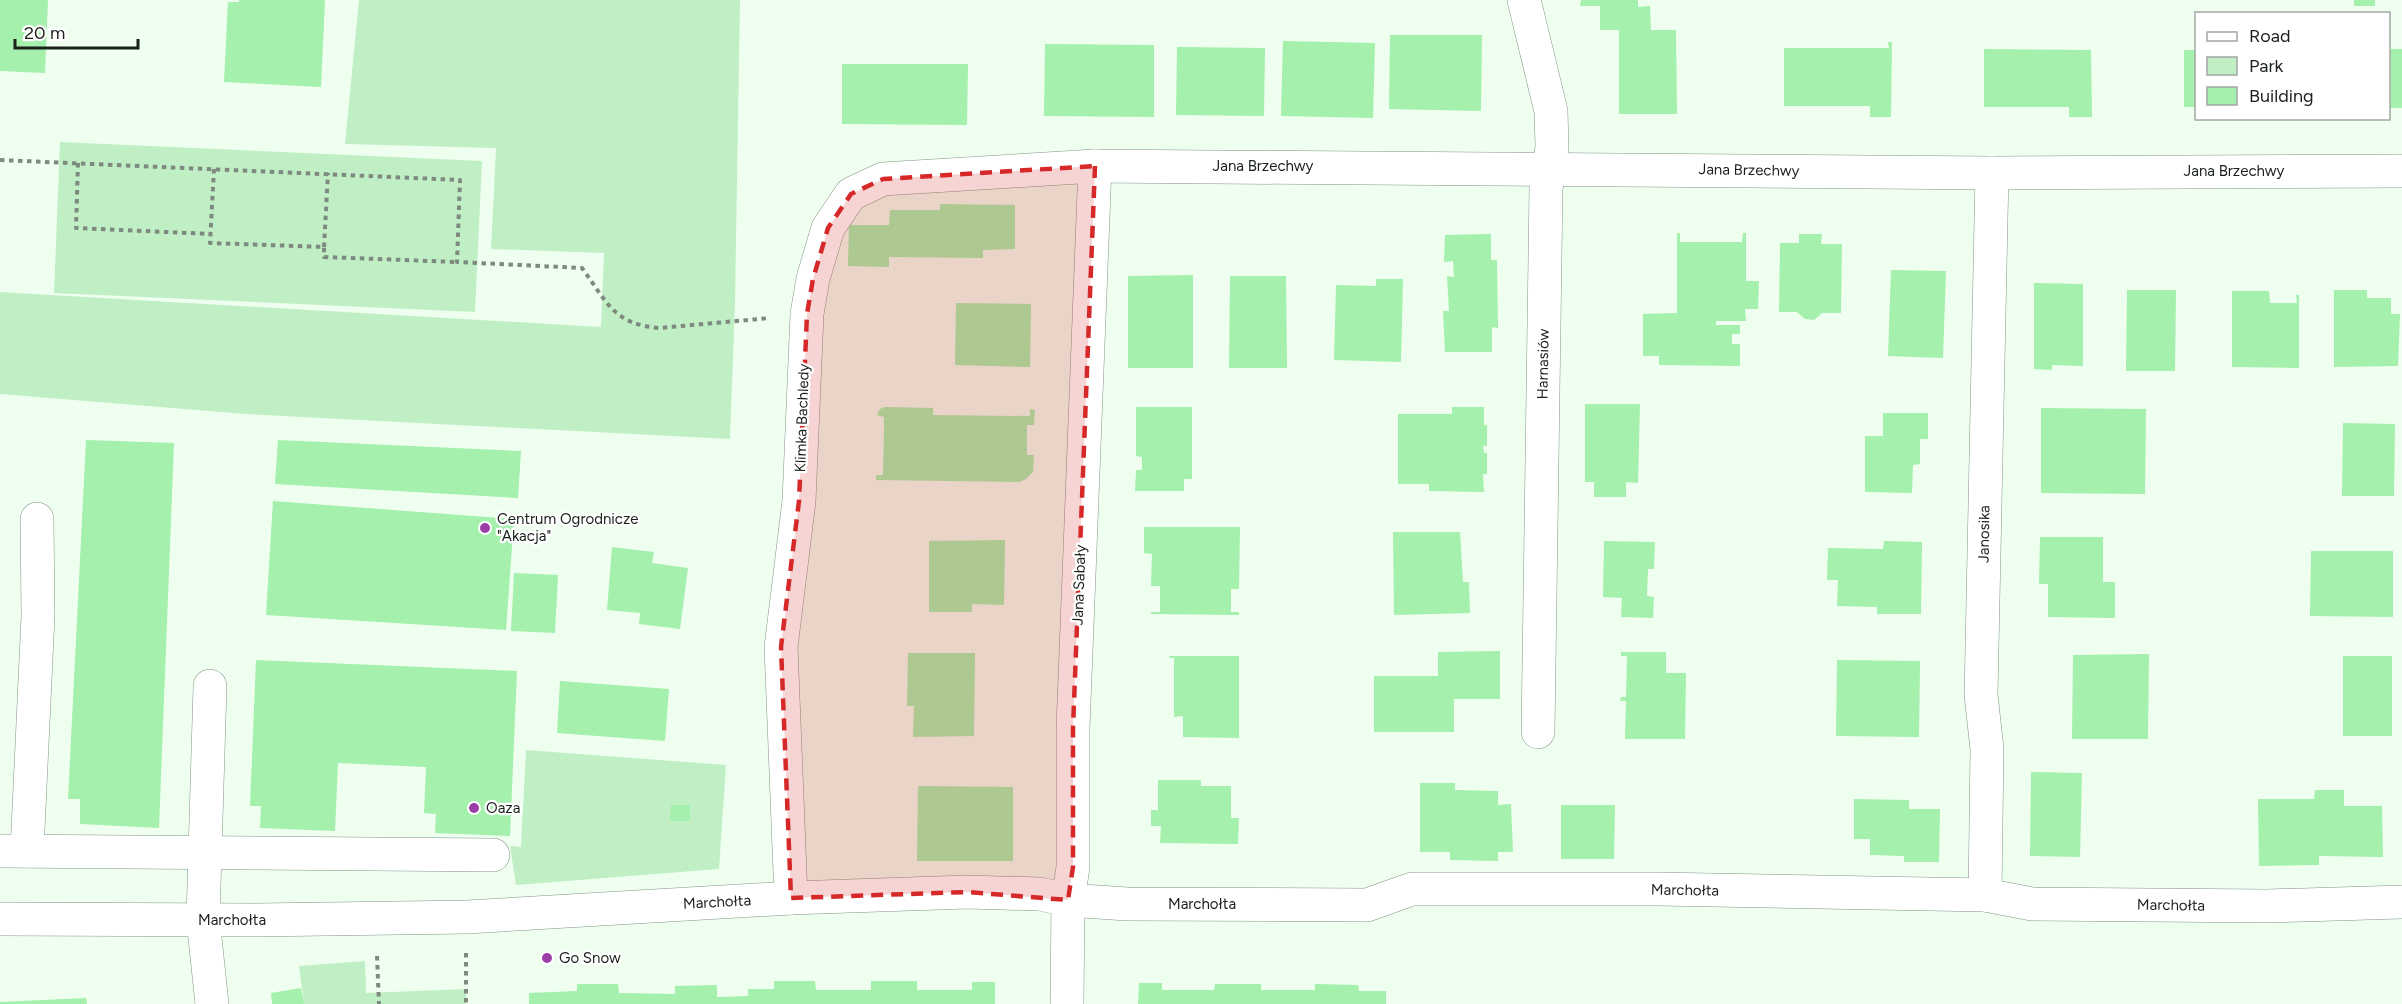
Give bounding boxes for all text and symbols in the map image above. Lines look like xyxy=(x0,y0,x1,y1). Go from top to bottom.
scale bar xyxy=(15,12,138,50)
legend xyxy=(2195,12,2390,120)
text: 20 m xyxy=(24,22,65,44)
text: Road xyxy=(2249,25,2290,47)
text: Park xyxy=(2249,55,2284,77)
text: Building xyxy=(2249,85,2314,107)
street label: Jana Brzechwy xyxy=(1213,157,1314,175)
street label: Jana Brzechwy xyxy=(1698,160,1800,180)
street label: Jana Brzechwy xyxy=(2184,162,2285,180)
street label: Harnasiów xyxy=(1533,328,1553,400)
street label: Klimka Bachledy xyxy=(791,363,813,473)
street label: Janosika xyxy=(1974,505,1994,563)
place label: Centrum Ogrodnicze "Akacja" xyxy=(497,510,638,545)
marker: Centrum Ogrodnicze "Akacja" xyxy=(478,521,492,535)
street label: Jana Sabały xyxy=(1069,544,1089,626)
place label: Oaza xyxy=(486,799,520,817)
marker: Oaza xyxy=(467,801,481,815)
street label: Marchołta xyxy=(1651,880,1719,900)
street label: Marchołta xyxy=(683,891,751,913)
street label: Marchołta xyxy=(1168,895,1236,913)
street label: Marchołta xyxy=(2137,895,2205,915)
street label: Marchołta xyxy=(198,911,266,929)
place label: Go Snow xyxy=(559,949,621,967)
marker: Go Snow xyxy=(540,951,554,965)

